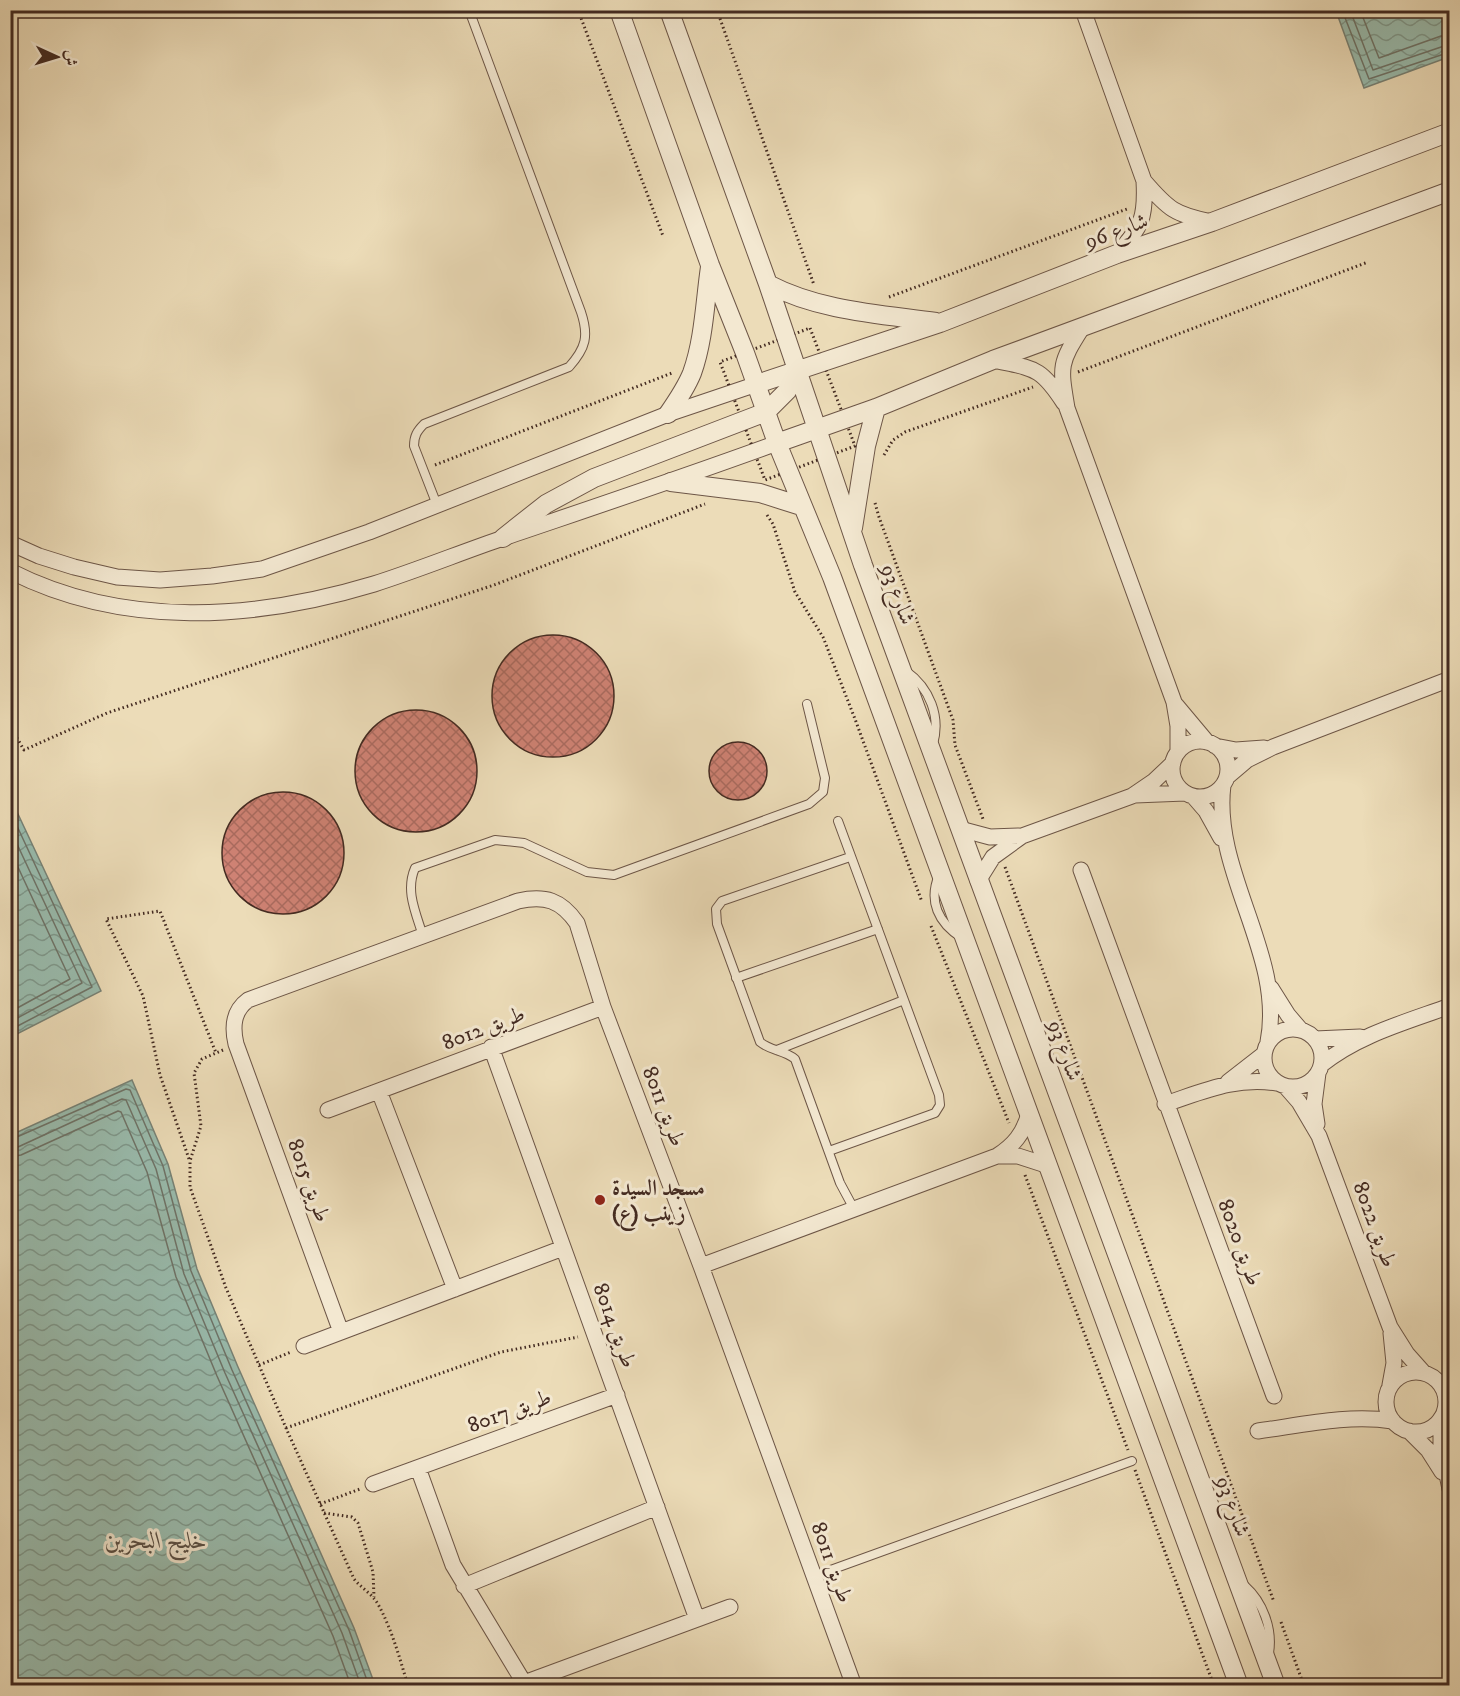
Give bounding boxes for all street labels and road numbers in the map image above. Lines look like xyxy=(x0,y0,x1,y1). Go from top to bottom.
street label: شارع 96 xyxy=(1080,208,1153,259)
street label: شارع 93 xyxy=(870,560,921,630)
street label: طريق 8012 xyxy=(438,1000,529,1057)
street label: شارع 93 xyxy=(1037,1016,1088,1086)
street label: طريق 8011 xyxy=(636,1063,691,1151)
street label: طريق 8015 xyxy=(281,1135,336,1226)
street label: طريق 8022 xyxy=(1347,1178,1403,1271)
street label: طريق 8020 xyxy=(1211,1195,1268,1290)
street label: طريق 8014 xyxy=(587,1279,642,1372)
street label: طريق 8017 xyxy=(464,1384,555,1439)
street label: شارع 93 xyxy=(1205,1472,1256,1542)
street label: طريق 8011 xyxy=(805,1518,859,1607)

